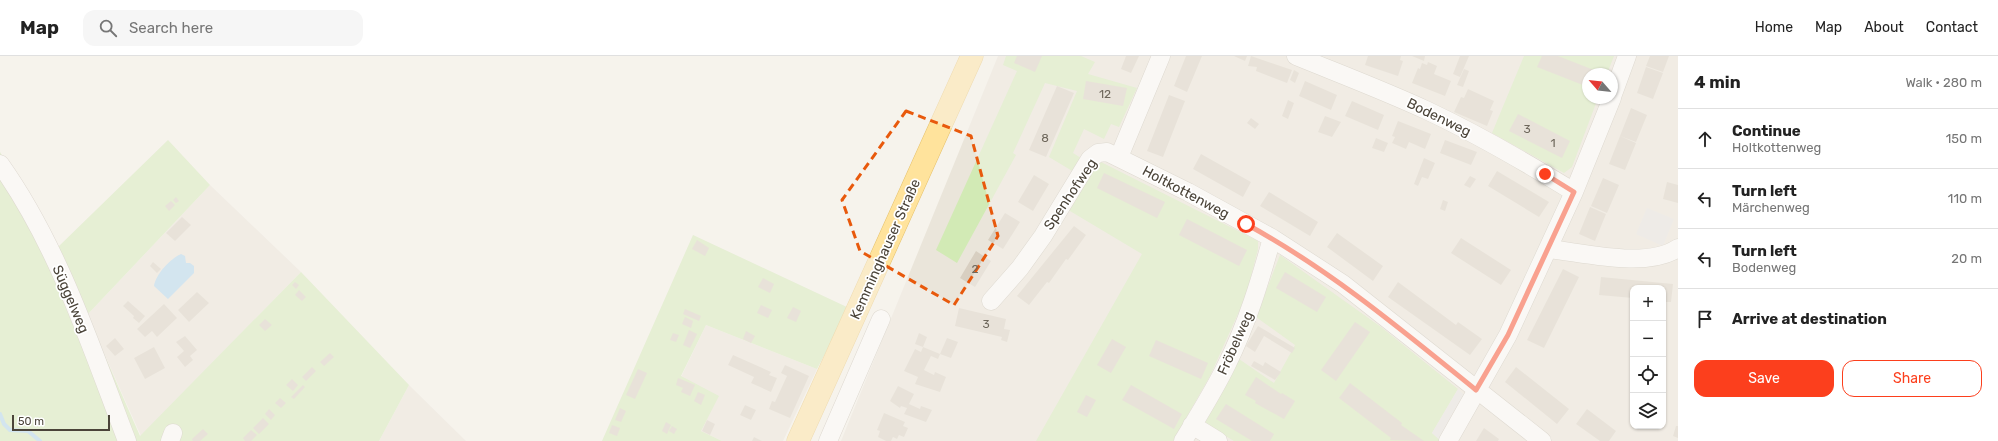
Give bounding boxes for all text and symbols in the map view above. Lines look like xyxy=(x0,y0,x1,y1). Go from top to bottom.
search box xyxy=(83,10,363,46)
text: Map xyxy=(20,16,59,39)
icon: search xyxy=(97,17,119,39)
text: Search here xyxy=(129,19,213,37)
text: Home xyxy=(1755,19,1793,36)
text: Map xyxy=(1815,19,1842,36)
text: About xyxy=(1864,19,1904,36)
text: Contact xyxy=(1926,19,1978,36)
north arrow xyxy=(1582,68,1618,104)
text: 4 min xyxy=(1694,72,1741,92)
text: Walk · 280 m xyxy=(1905,75,1982,90)
house number: 12 xyxy=(1099,87,1111,101)
street label: Bodenweg xyxy=(1404,95,1474,140)
house number: 3 xyxy=(1523,122,1531,136)
text: Continue xyxy=(1732,122,1801,140)
icon: ahead xyxy=(1694,128,1716,150)
house number: 8 xyxy=(1041,131,1049,145)
text: 150 m xyxy=(1946,131,1982,146)
house number: 1 xyxy=(1550,136,1556,150)
text: Holtkottenweg xyxy=(1732,140,1821,155)
street label: Spenhofweg xyxy=(1040,155,1101,233)
street label: Holtkottenweg xyxy=(1139,162,1232,223)
route end xyxy=(1536,165,1554,183)
street label: Kemminghauser Straße xyxy=(847,176,924,322)
text: Turn left xyxy=(1732,182,1797,200)
icon: left xyxy=(1694,188,1716,210)
text: 110 m xyxy=(1948,191,1982,206)
text: Märchenweg xyxy=(1732,200,1810,215)
route start xyxy=(1237,215,1255,233)
text: Turn left xyxy=(1732,242,1797,260)
icon: left xyxy=(1694,248,1716,270)
text: 20 m xyxy=(1951,251,1982,266)
text: Bodenweg xyxy=(1732,260,1796,275)
house number: 2 xyxy=(971,262,979,276)
street label: Süggelweg xyxy=(49,263,92,336)
map controls xyxy=(1630,285,1666,429)
button: + xyxy=(1630,285,1666,321)
icon: arrive xyxy=(1694,308,1716,330)
street label: Fröbelweg xyxy=(1214,309,1257,378)
text: Arrive at destination xyxy=(1732,310,1887,328)
house number: 3 xyxy=(982,317,990,331)
button: − xyxy=(1630,321,1666,357)
button: locate xyxy=(1630,357,1666,393)
button: Save xyxy=(1694,360,1834,397)
button: Share xyxy=(1842,360,1982,397)
button: layers xyxy=(1630,393,1666,429)
scale bar xyxy=(12,413,110,432)
text: 50 m xyxy=(18,415,44,428)

